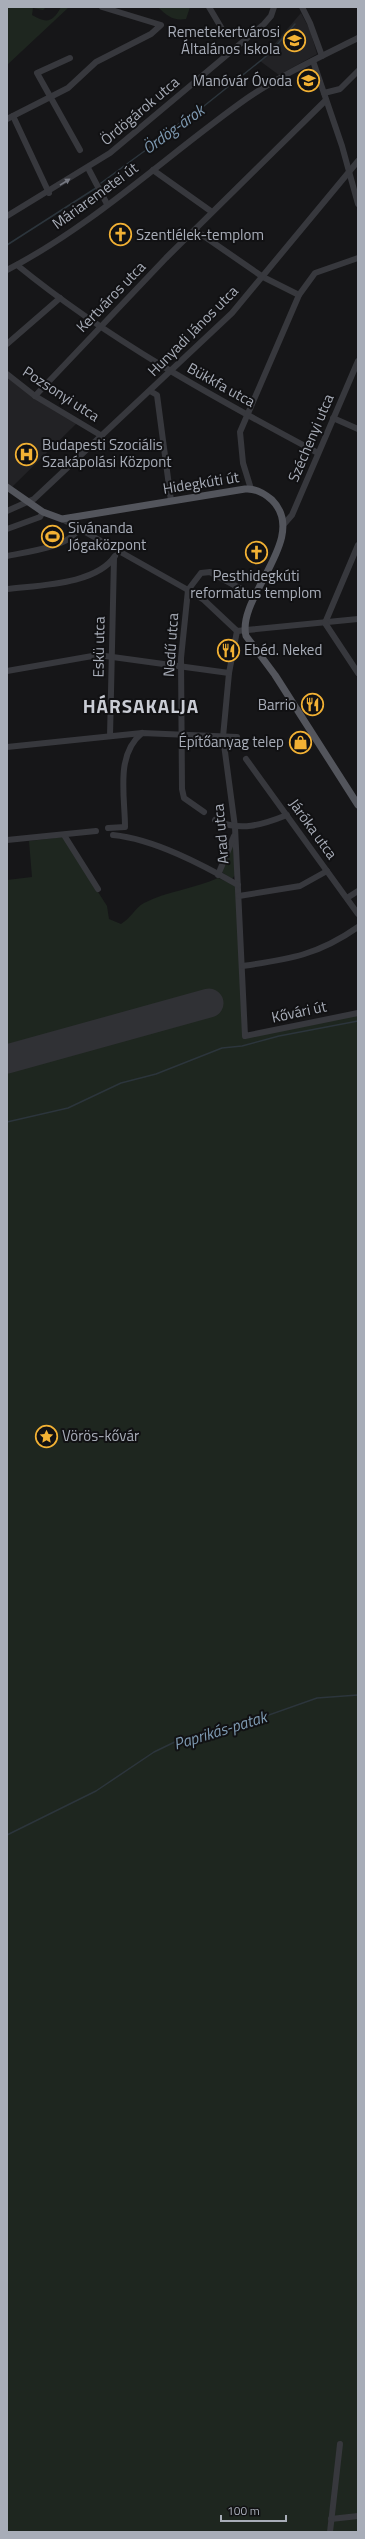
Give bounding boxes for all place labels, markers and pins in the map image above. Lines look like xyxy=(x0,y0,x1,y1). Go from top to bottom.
place label: Remetekertvárosi Általános Iskola xyxy=(168,20,280,60)
school or university icon: Remetekertvárosi Általános Iskola xyxy=(282,28,308,54)
school or university icon: Manóvár Óvoda xyxy=(295,68,321,94)
place label: Manóvár Óvoda xyxy=(193,69,292,92)
church icon: Szentlélek-templom xyxy=(108,222,134,248)
place label: Szentlélek-templom xyxy=(136,223,264,246)
place label: Budapesti Szociális Szakápolási Központ xyxy=(42,433,172,473)
hospital icon: Budapesti Szociális Szakápolási Központ xyxy=(13,441,39,467)
place label: Sivánanda Jógaközpont xyxy=(68,516,147,556)
sports icon: Sivánanda Jógaközpont xyxy=(40,524,66,550)
church icon: Pesthidegkúti református templom xyxy=(243,540,269,566)
place label: Pesthidegkúti református templom xyxy=(190,564,322,604)
restaurant icon: Ebéd. Neked xyxy=(215,637,241,663)
place label: Ebéd. Neked xyxy=(244,638,322,661)
restaurant icon: Barrio xyxy=(299,692,325,718)
place label: Barrio xyxy=(258,693,296,716)
shop icon: Építőanyag telep xyxy=(287,729,313,755)
place label: Építőanyag telep xyxy=(178,730,284,753)
place icon: Vörös-kővár xyxy=(34,1423,60,1449)
place label: Vörös-kővár xyxy=(62,1424,139,1447)

